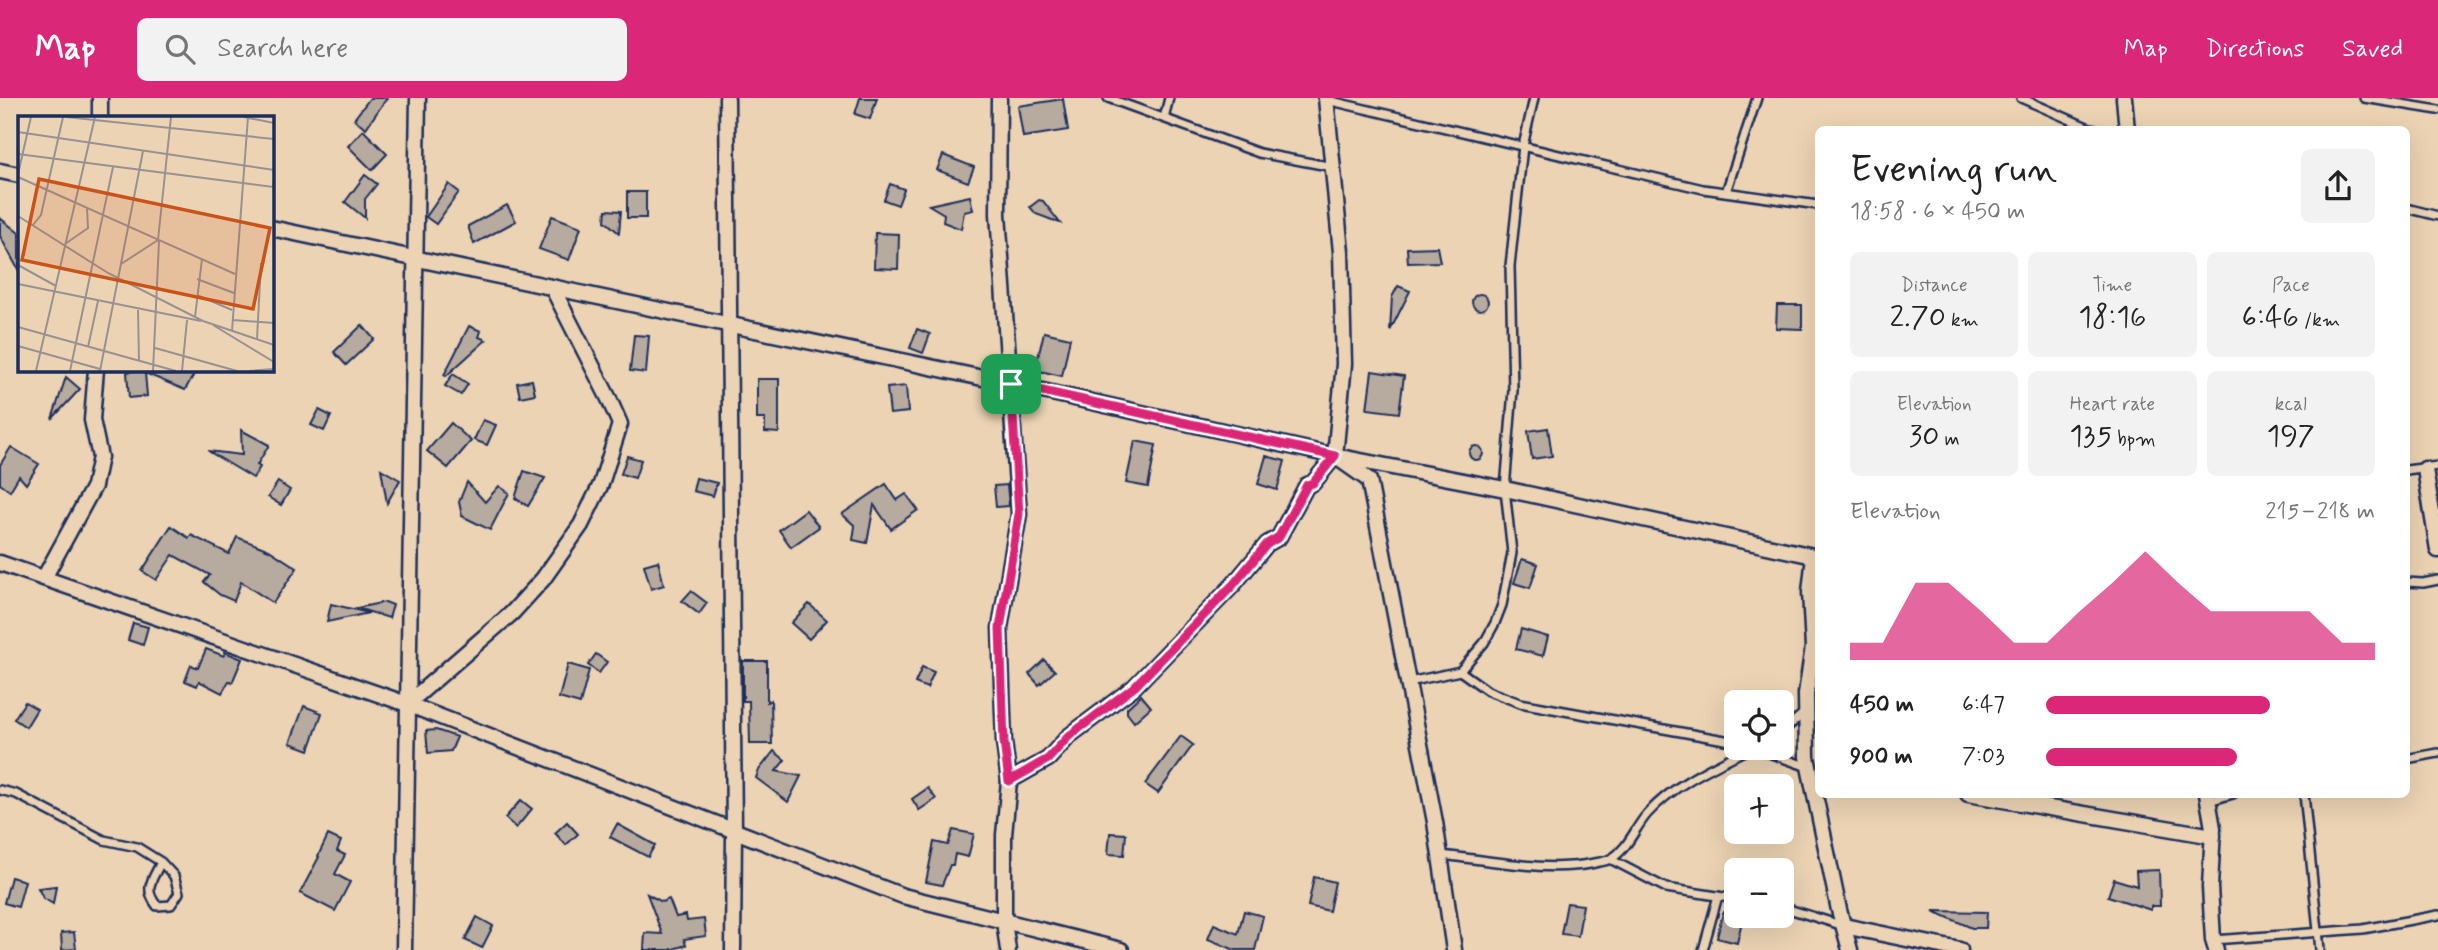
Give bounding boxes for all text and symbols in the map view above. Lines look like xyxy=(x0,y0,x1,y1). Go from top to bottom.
search box xyxy=(137,18,627,81)
text: Map xyxy=(35,27,95,71)
icon: search xyxy=(161,30,199,68)
text: Search here xyxy=(217,32,348,66)
text: Map xyxy=(2124,34,2168,65)
text: Directions xyxy=(2206,34,2304,65)
text: Saved xyxy=(2342,34,2403,65)
inset map xyxy=(18,116,273,371)
text: Evening run xyxy=(1850,146,2057,195)
button: share xyxy=(2301,149,2375,223)
text: 18:58 · 6 × 450 m xyxy=(1850,197,2025,227)
text: Distance xyxy=(1901,273,1968,298)
text: Time xyxy=(2093,273,2132,298)
text: Pace xyxy=(2272,273,2310,298)
text: 2.70 xyxy=(1890,298,1946,337)
text: 18:16 xyxy=(2079,298,2146,337)
text: 6:46 xyxy=(2242,298,2299,337)
text: km xyxy=(1946,308,1979,333)
text: /km xyxy=(2299,308,2340,333)
pin xyxy=(981,354,1041,414)
icon: arrive xyxy=(992,365,1030,403)
text: Elevation xyxy=(1897,392,1972,417)
text: Heart rate xyxy=(2070,392,2155,417)
text: kcal xyxy=(2275,392,2307,417)
text: 30 xyxy=(1909,417,1939,456)
text: 135 xyxy=(2069,417,2112,456)
text: 197 xyxy=(2267,417,2315,456)
text: m xyxy=(1939,427,1960,452)
text: bpm xyxy=(2112,427,2156,452)
text: Elevation xyxy=(1850,497,1941,527)
text: 215–218 m xyxy=(2265,497,2375,527)
map controls xyxy=(1724,690,1794,928)
button: locate xyxy=(1724,690,1794,760)
text: 450 m xyxy=(1850,690,1914,720)
text: 6:47 xyxy=(1962,690,2005,720)
text: 900 m xyxy=(1850,742,1913,772)
text: 7:03 xyxy=(1962,742,2005,772)
button: + xyxy=(1724,774,1794,844)
button: − xyxy=(1724,858,1794,928)

